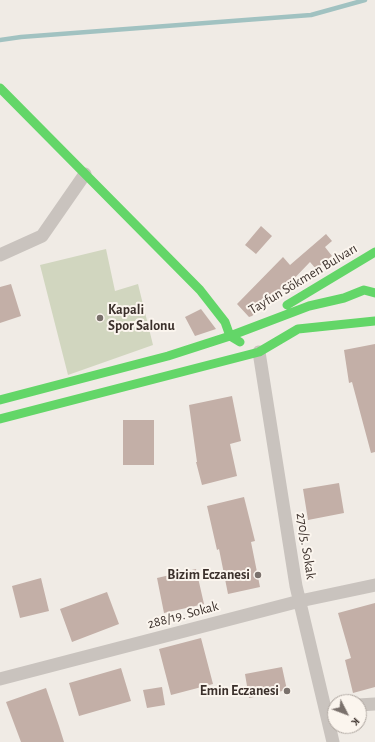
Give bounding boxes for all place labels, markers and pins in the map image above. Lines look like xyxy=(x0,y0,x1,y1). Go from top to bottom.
place label: Kapali Spor Salonu xyxy=(108,302,175,334)
marker: Kapali Spor Salonu xyxy=(95,313,105,323)
place label: Bizim Eczanesi xyxy=(167,567,250,583)
marker: Bizim Eczanesi xyxy=(253,570,263,580)
place label: Emin Eczanesi xyxy=(200,683,279,699)
marker: Emin Eczanesi xyxy=(282,686,292,696)

